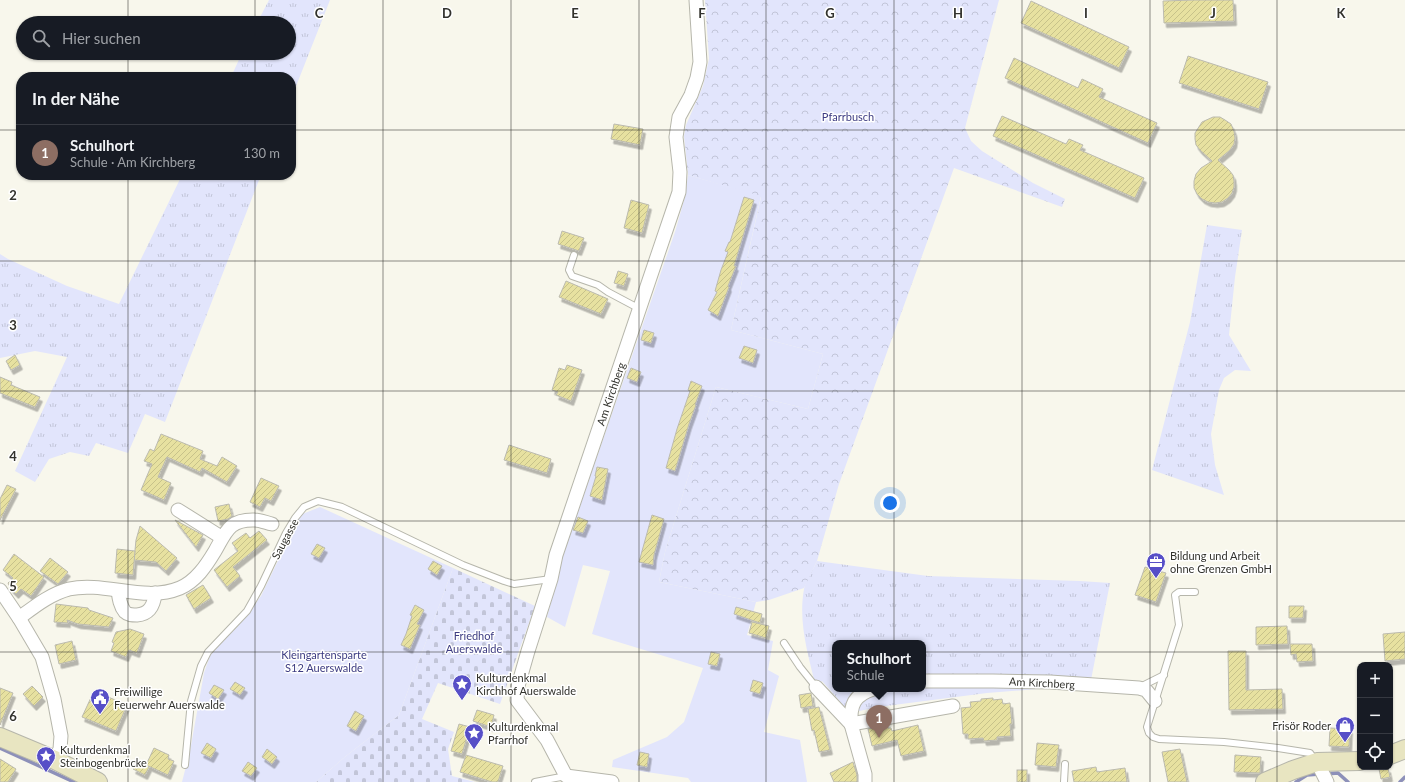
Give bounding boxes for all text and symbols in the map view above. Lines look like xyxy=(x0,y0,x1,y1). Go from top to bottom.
text: C xyxy=(315,5,324,21)
text: D xyxy=(442,5,452,21)
text: E xyxy=(571,5,579,21)
text: F xyxy=(698,5,706,21)
text: G xyxy=(825,5,835,21)
text: H xyxy=(953,5,963,21)
text: I xyxy=(1084,5,1088,21)
text: J xyxy=(1210,5,1216,21)
text: K xyxy=(1337,5,1347,21)
search box xyxy=(16,16,296,60)
icon: search xyxy=(30,27,52,49)
text: Hier suchen xyxy=(62,29,141,47)
text: In der Nähe xyxy=(32,88,120,109)
park label: Pfarrbusch xyxy=(822,110,874,123)
text: Schulhort xyxy=(70,136,134,154)
text: 1 xyxy=(41,145,49,161)
text: 130 m xyxy=(243,145,280,161)
text: Schule · Am Kirchberg xyxy=(70,154,195,170)
text: 2 xyxy=(9,187,17,203)
text: 3 xyxy=(9,317,17,333)
street label: Am Kirchberg xyxy=(594,360,627,427)
text: 4 xyxy=(9,448,17,464)
your location xyxy=(880,493,900,513)
street label: Saugasse xyxy=(268,516,301,561)
place label: Bildung und Arbeit ohne Grenzen GmbH xyxy=(1170,549,1272,575)
office icon: Bildung und Arbeit ohne Grenzen GmbH xyxy=(1145,551,1167,579)
text: 5 xyxy=(9,578,17,594)
park label: Friedhof Auerswalde xyxy=(446,629,502,655)
popup xyxy=(832,640,926,692)
park label: Kleingartensparte S12 Auerswalde xyxy=(281,648,367,674)
text: Schulhort xyxy=(847,649,911,667)
map controls xyxy=(1357,662,1393,770)
button: + xyxy=(1357,662,1393,698)
text: Schule xyxy=(847,667,884,683)
place label: Kulturdenkmal Kirchhof Auerswalde xyxy=(476,671,576,697)
place icon: Kulturdenkmal Kirchhof Auerswalde xyxy=(451,673,473,701)
street label: Am Kirchberg xyxy=(1009,674,1076,691)
place label: Freiwillige Feuerwehr Auerswalde xyxy=(114,685,225,711)
public building icon: Freiwillige Feuerwehr Auerswalde xyxy=(89,687,111,715)
button: − xyxy=(1357,698,1393,734)
pin: 1 xyxy=(866,705,892,738)
text: 6 xyxy=(9,708,17,724)
shop icon: Frisör Roder xyxy=(1334,715,1356,743)
place label: Frisör Roder xyxy=(1272,719,1331,732)
place label: Kulturdenkmal Pfarrhof xyxy=(488,720,558,746)
place icon: Kulturdenkmal Pfarrhof xyxy=(463,722,485,750)
button: locate xyxy=(1357,734,1393,770)
place label: Kulturdenkmal Steinbogenbrücke xyxy=(60,743,147,769)
place icon: Kulturdenkmal Steinbogenbrücke xyxy=(35,745,57,773)

